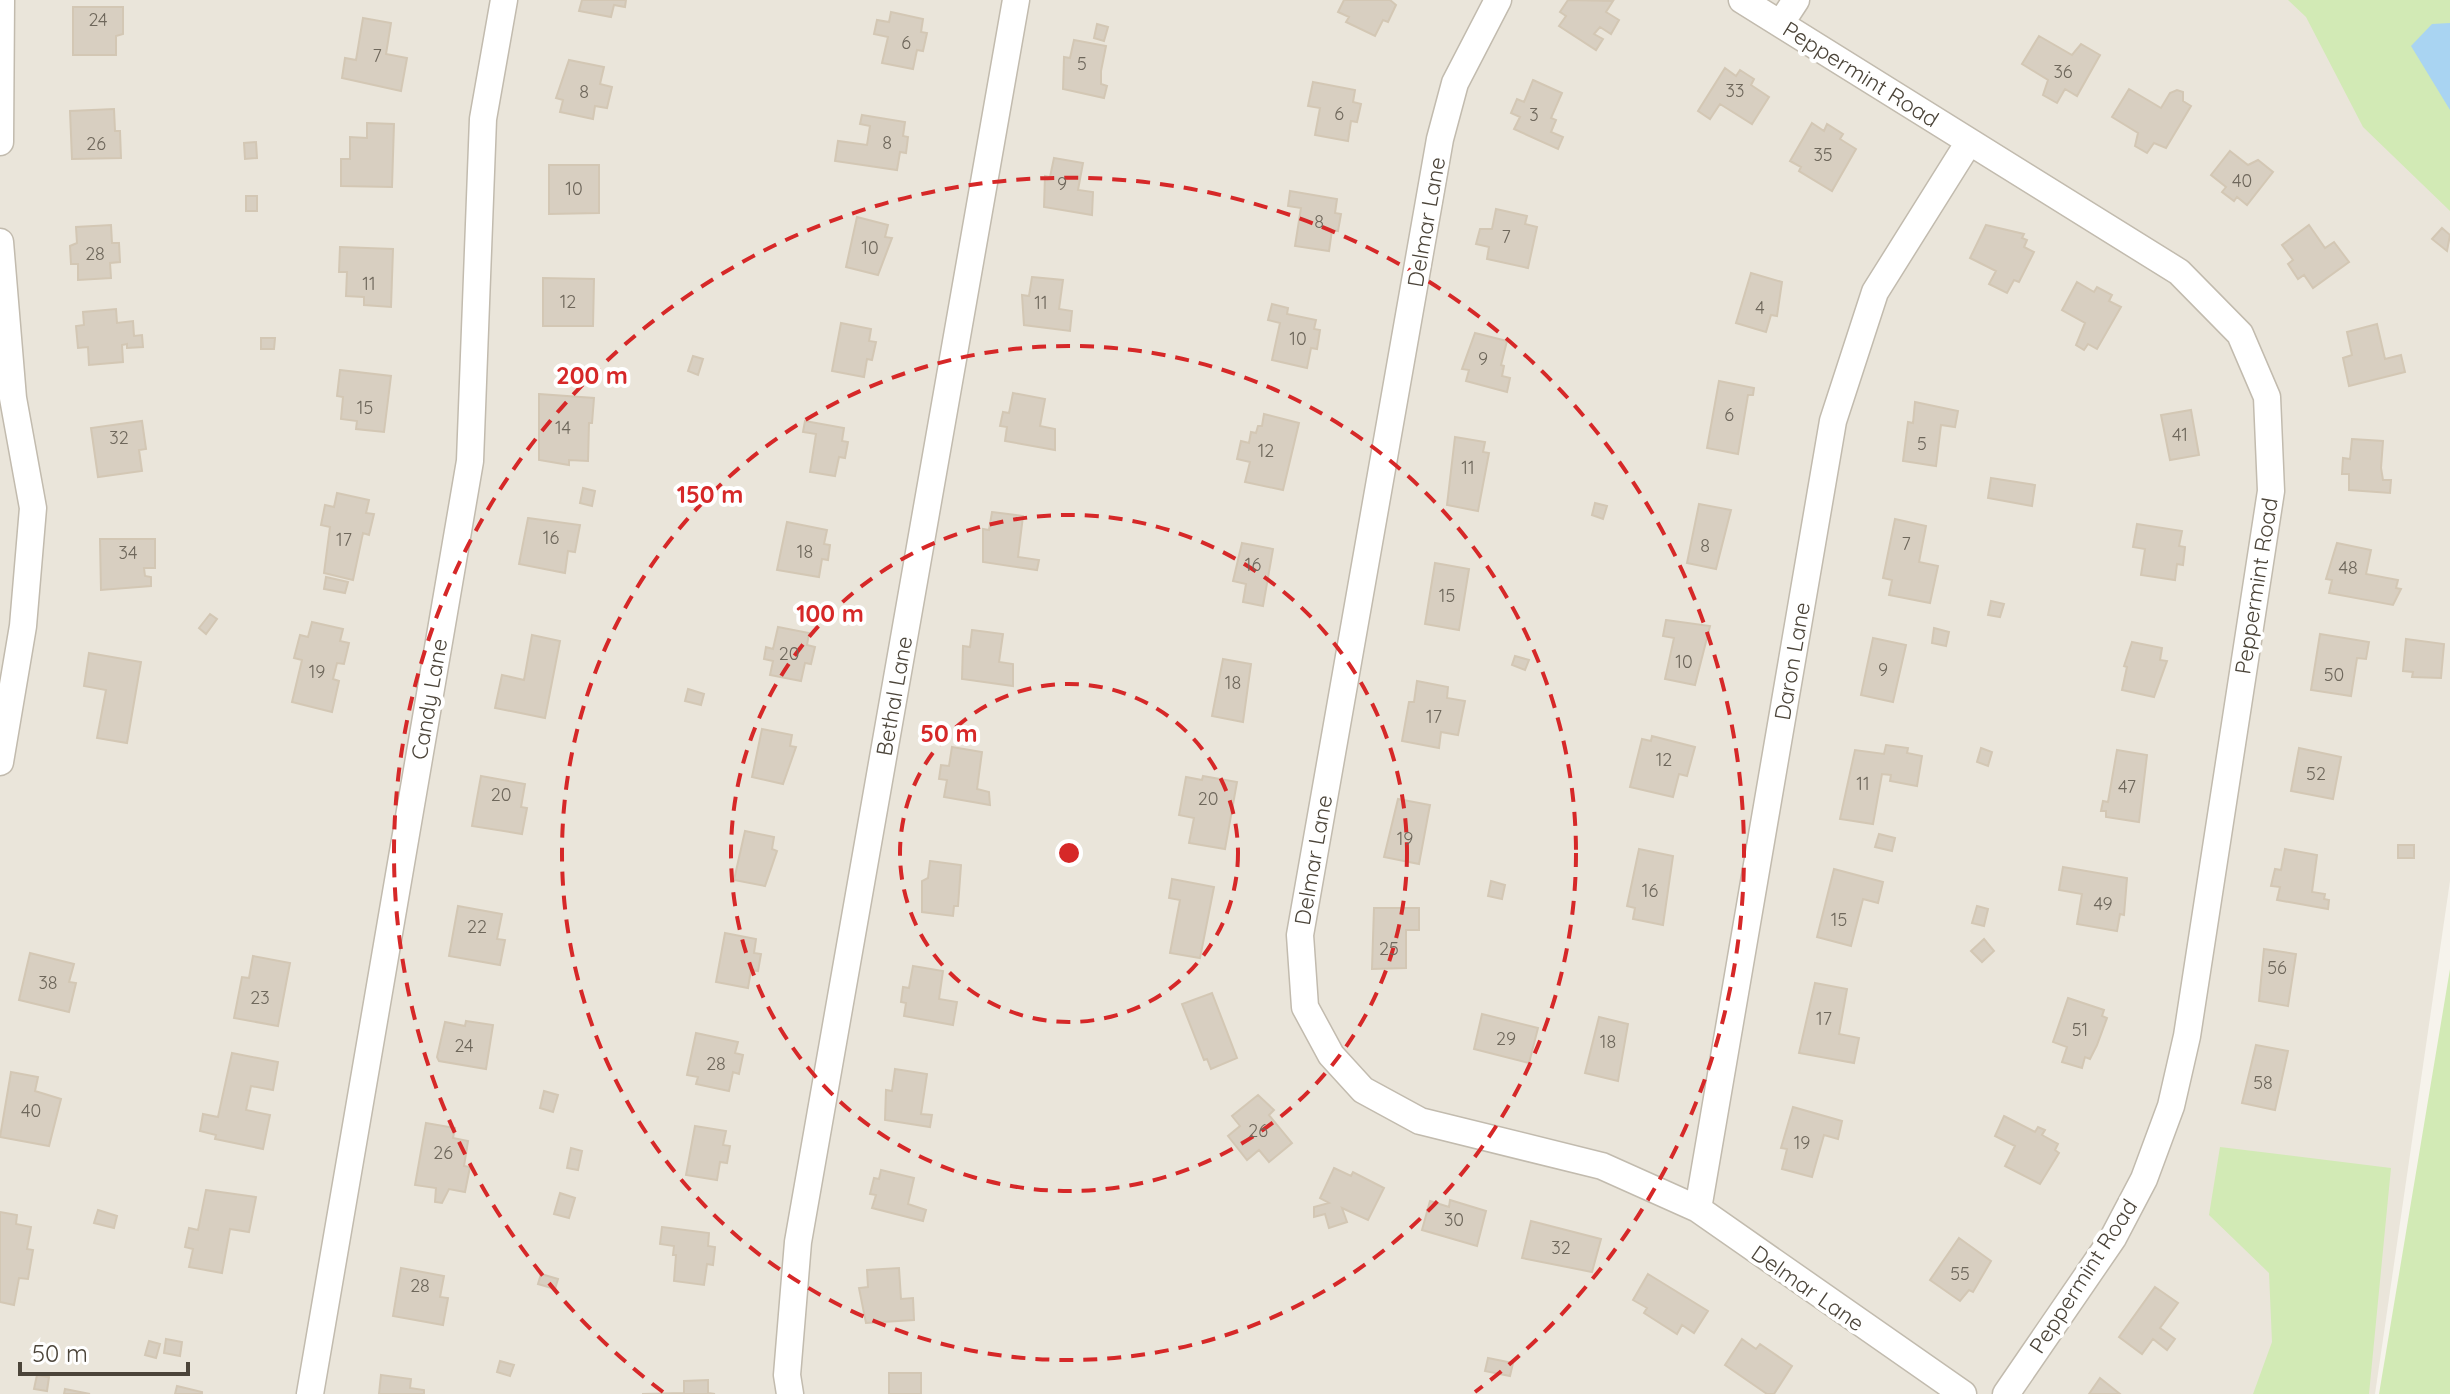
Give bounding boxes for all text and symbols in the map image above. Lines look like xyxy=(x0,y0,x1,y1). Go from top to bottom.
house number: 24 xyxy=(88,8,108,31)
street label: Peppermint Road xyxy=(1778,15,1944,133)
house number: 6 xyxy=(901,31,911,54)
house number: 7 xyxy=(372,44,382,67)
house number: 5 xyxy=(1077,52,1087,75)
house number: 36 xyxy=(2053,60,2073,83)
house number: 33 xyxy=(1726,79,1744,102)
house number: 8 xyxy=(579,80,589,103)
house number: 6 xyxy=(1334,102,1344,125)
house number: 3 xyxy=(1529,103,1539,126)
house number: 8 xyxy=(882,131,892,154)
house number: 26 xyxy=(86,132,106,155)
house number: 35 xyxy=(1813,143,1833,166)
street label: Delmar Lane xyxy=(1401,155,1451,289)
house number: 40 xyxy=(2232,169,2252,192)
house number: 9 xyxy=(1057,172,1067,195)
house number: 10 xyxy=(565,177,583,200)
house number: 8 xyxy=(1314,210,1324,233)
house number: 7 xyxy=(1501,225,1511,248)
house number: 10 xyxy=(861,236,879,259)
house number: 28 xyxy=(85,242,105,265)
house number: 11 xyxy=(362,272,376,295)
house number: 12 xyxy=(560,290,576,313)
house number: 11 xyxy=(1034,291,1048,314)
house number: 4 xyxy=(1755,296,1765,319)
house number: 10 xyxy=(1289,327,1307,350)
house number: 9 xyxy=(1478,347,1488,370)
text: 200 m xyxy=(556,360,628,390)
house number: 15 xyxy=(357,396,373,419)
house number: 6 xyxy=(1724,403,1734,426)
house number: 14 xyxy=(555,416,571,439)
house number: 41 xyxy=(2172,423,2188,446)
house number: 32 xyxy=(109,426,129,449)
house number: 5 xyxy=(1917,432,1927,455)
house number: 12 xyxy=(1258,439,1274,462)
house number: 11 xyxy=(1461,456,1475,479)
text: 150 m xyxy=(677,479,743,509)
street label: Peppermint Road xyxy=(2228,496,2284,676)
house number: 16 xyxy=(543,526,559,549)
house number: 17 xyxy=(336,528,352,551)
house number: 7 xyxy=(1901,532,1911,555)
house number: 8 xyxy=(1700,534,1710,557)
house number: 18 xyxy=(797,540,813,563)
house number: 34 xyxy=(119,541,137,564)
house number: 16 xyxy=(1245,553,1261,576)
house number: 48 xyxy=(2338,556,2358,579)
house number: 15 xyxy=(1439,584,1455,607)
text: 100 m xyxy=(796,598,864,628)
street label: Daron Lane xyxy=(1768,600,1816,722)
street label: Bethal Lane xyxy=(870,634,918,758)
street label: Candy Lane xyxy=(405,636,453,762)
house number: 20 xyxy=(779,642,799,665)
house number: 10 xyxy=(1675,650,1693,673)
house number: 9 xyxy=(1878,658,1888,681)
house number: 19 xyxy=(309,660,325,683)
house number: 50 xyxy=(2324,663,2344,686)
house number: 18 xyxy=(1225,671,1241,694)
house number: 17 xyxy=(1426,705,1442,728)
text: 50 m xyxy=(920,718,978,748)
house number: 12 xyxy=(1656,748,1672,771)
house number: 52 xyxy=(2306,762,2326,785)
house number: 11 xyxy=(1856,772,1870,795)
house number: 47 xyxy=(2118,775,2136,798)
house number: 20 xyxy=(491,783,511,806)
house number: 20 xyxy=(1198,787,1218,810)
street label: Delmar Lane xyxy=(1288,793,1338,927)
house number: 19 xyxy=(1397,827,1413,850)
centre of rings xyxy=(1055,839,1083,867)
house number: 16 xyxy=(1642,879,1658,902)
house number: 49 xyxy=(2093,892,2113,915)
house number: 15 xyxy=(1831,908,1847,931)
house number: 22 xyxy=(467,915,487,938)
house number: 25 xyxy=(1379,937,1399,960)
house number: 56 xyxy=(2267,956,2287,979)
house number: 38 xyxy=(38,971,58,994)
house number: 23 xyxy=(250,986,270,1009)
house number: 17 xyxy=(1816,1007,1832,1030)
house number: 51 xyxy=(2072,1018,2088,1041)
house number: 29 xyxy=(1496,1027,1516,1050)
house number: 18 xyxy=(1600,1030,1616,1053)
house number: 24 xyxy=(454,1034,474,1057)
house number: 28 xyxy=(706,1052,726,1075)
house number: 58 xyxy=(2253,1071,2273,1094)
house number: 40 xyxy=(21,1099,41,1122)
house number: 26 xyxy=(1248,1119,1268,1142)
house number: 19 xyxy=(1794,1131,1810,1154)
house number: 26 xyxy=(433,1141,453,1164)
street label: Peppermint Road xyxy=(2023,1194,2143,1358)
house number: 30 xyxy=(1444,1208,1464,1231)
house number: 32 xyxy=(1551,1236,1571,1259)
street label: Delmar Lane xyxy=(1746,1239,1870,1337)
house number: 55 xyxy=(1950,1262,1970,1285)
house number: 28 xyxy=(410,1274,430,1297)
scale bar xyxy=(20,1326,188,1376)
text: 50 m xyxy=(32,1338,88,1368)

